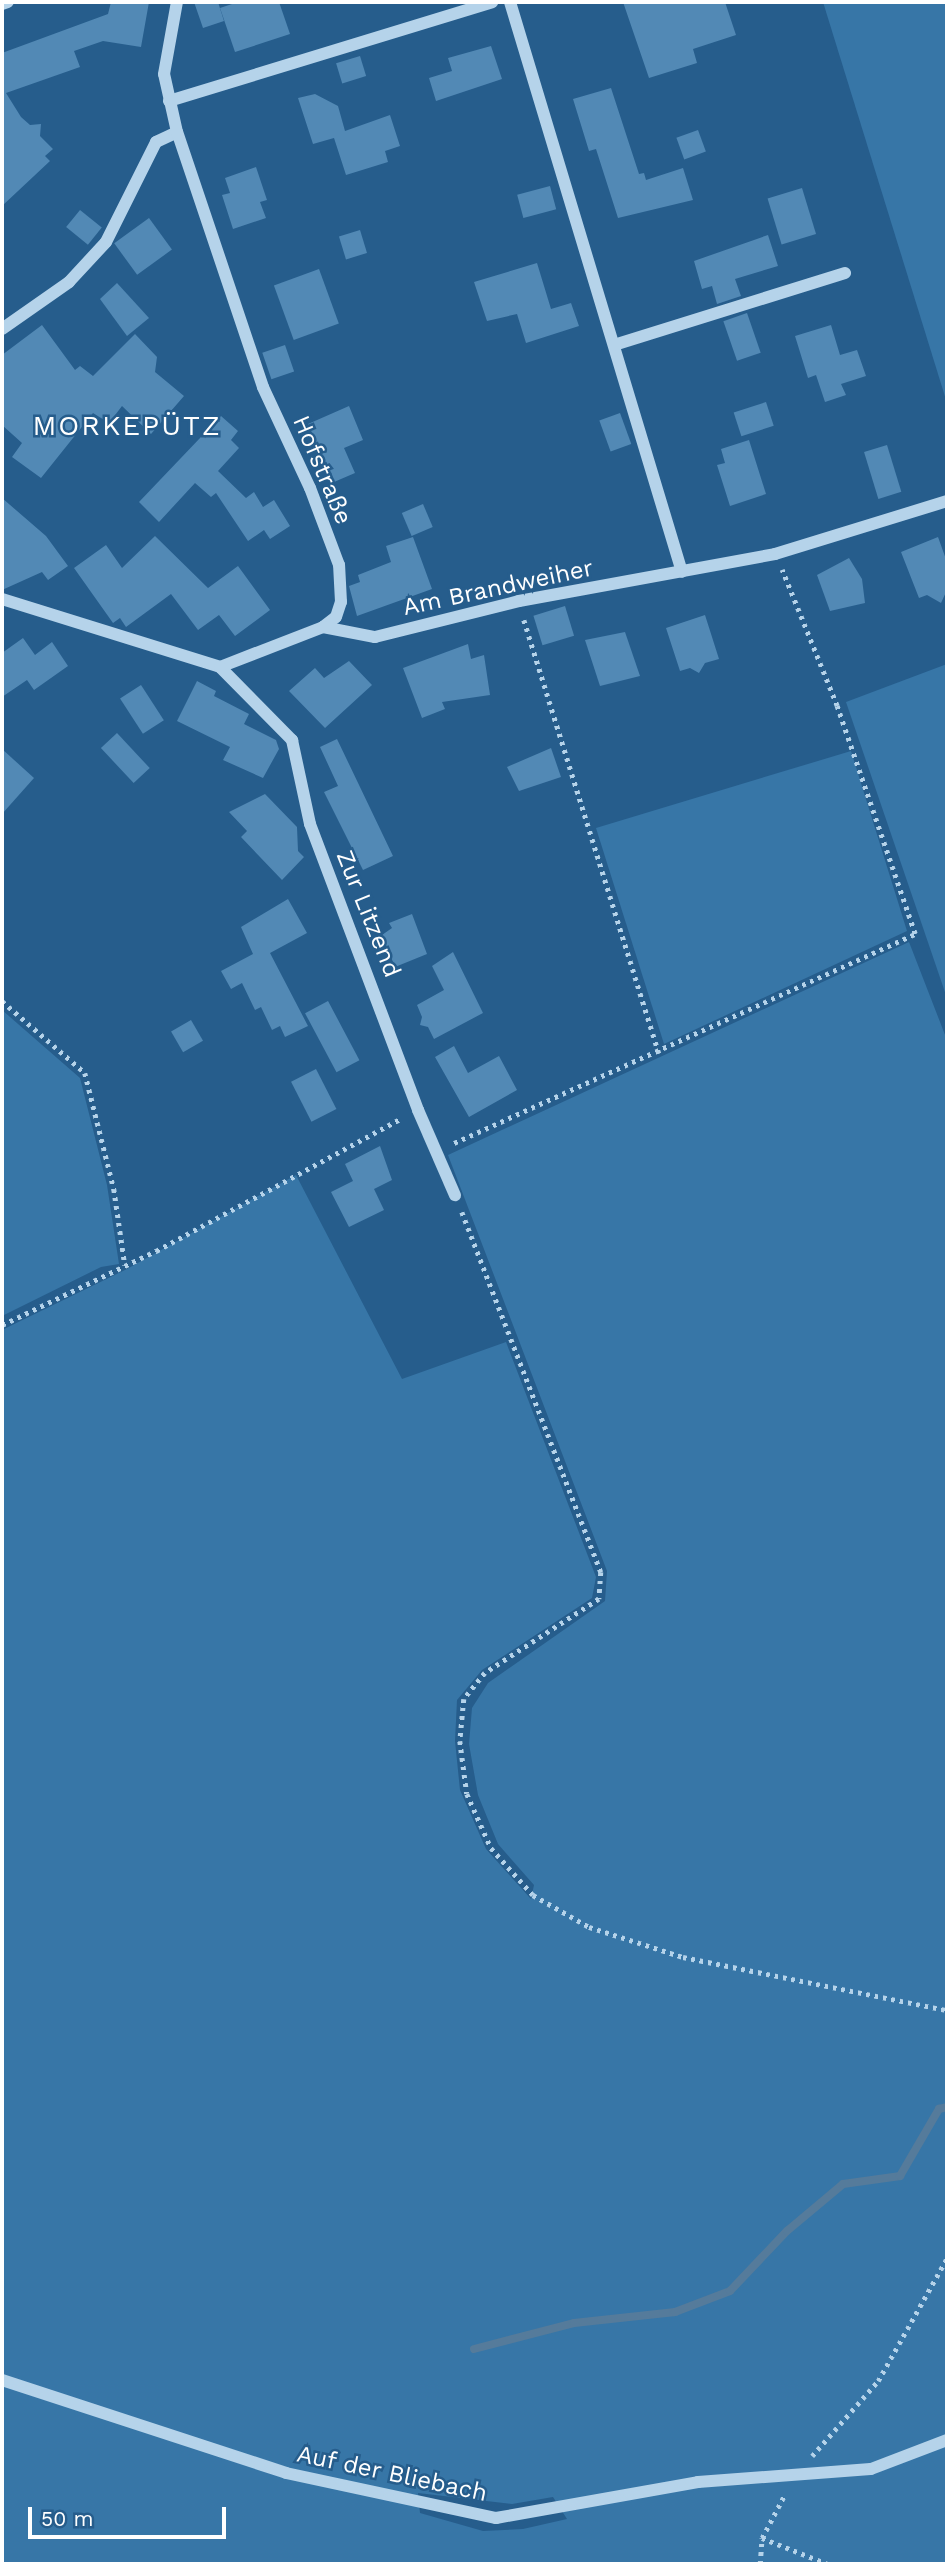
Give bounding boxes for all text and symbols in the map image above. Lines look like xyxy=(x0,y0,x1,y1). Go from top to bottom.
district label: MORKEPÜTZ xyxy=(34,409,220,443)
street label: Hofstraße xyxy=(286,411,358,529)
street label: Am Brandweiher xyxy=(400,554,596,622)
street label: Zur Litzend xyxy=(329,846,407,982)
street label: Auf der Bliebach xyxy=(294,2440,490,2508)
scale bar xyxy=(32,2492,229,2536)
text: 50 m xyxy=(41,2506,93,2531)

